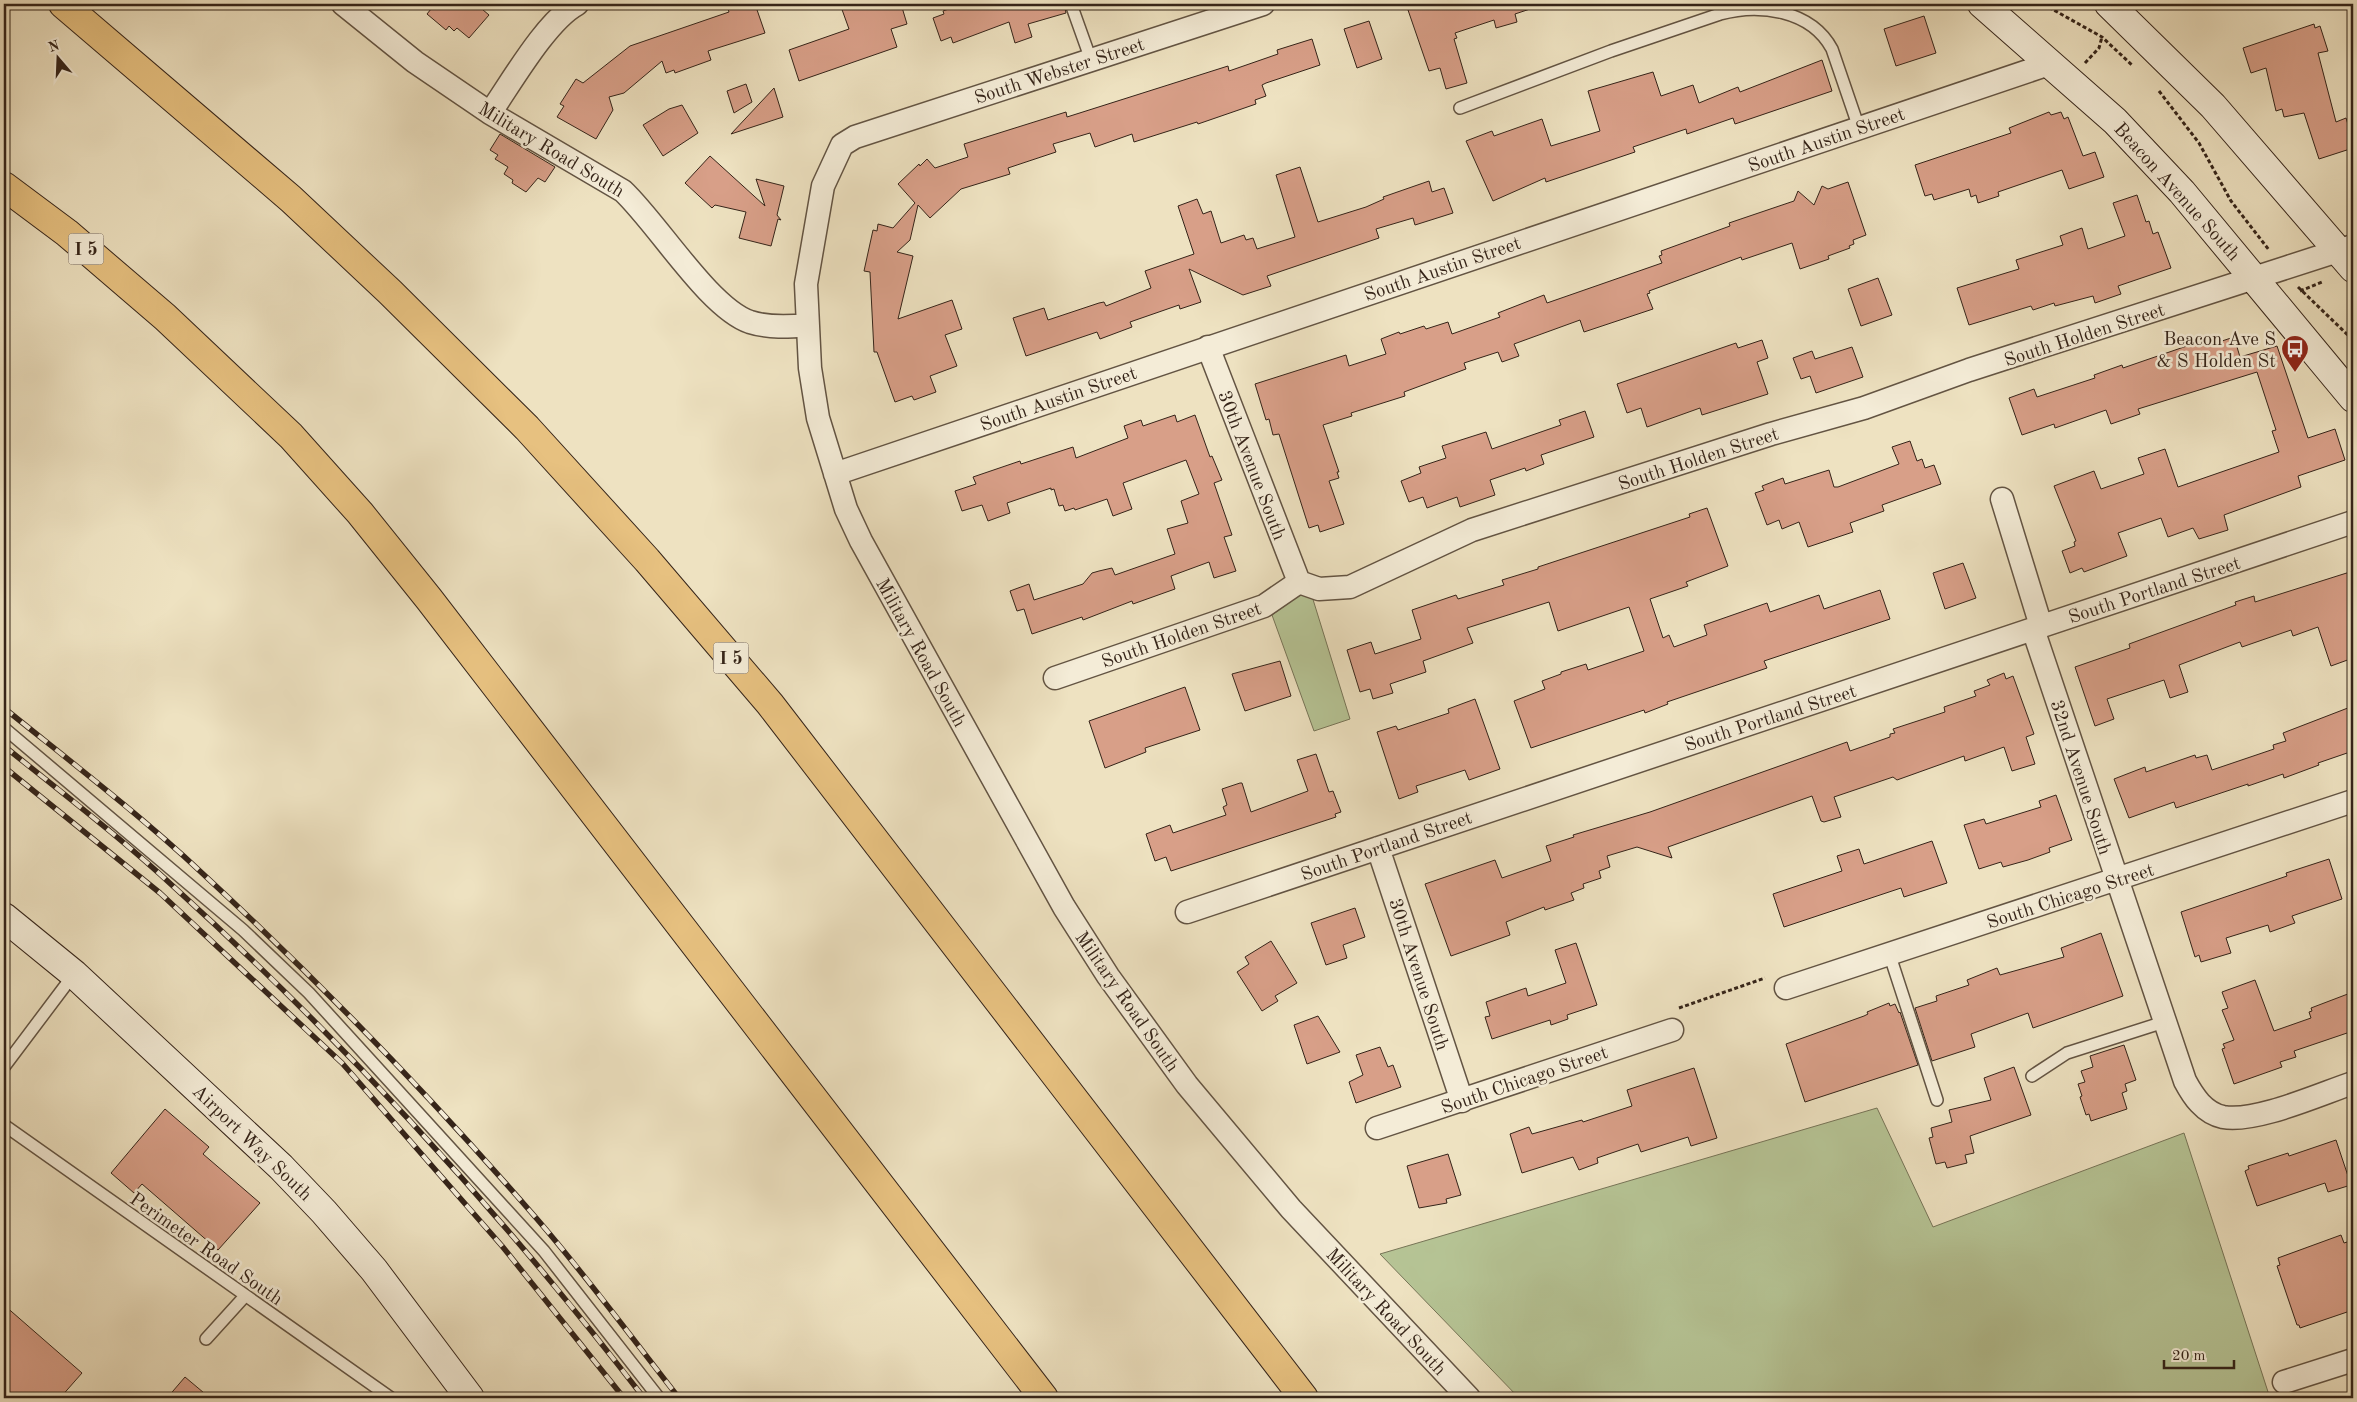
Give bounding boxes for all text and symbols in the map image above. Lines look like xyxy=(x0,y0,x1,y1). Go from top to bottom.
north arrow xyxy=(32,32,82,82)
street label: South Webster Street xyxy=(972,36,1147,109)
text: N xyxy=(47,38,62,55)
street label: Military Road South xyxy=(474,100,627,202)
street label: South Austin Street xyxy=(1746,106,1908,177)
street label: Beacon Avenue South xyxy=(2109,120,2243,265)
road number: I 5 xyxy=(68,233,104,264)
street label: South Austin Street xyxy=(1362,235,1524,306)
street label: South Holden Street xyxy=(2002,301,2167,371)
place label: Beacon Ave S & S Holden St xyxy=(2156,331,2276,372)
bus stop icon: Beacon Ave S & S Holden St xyxy=(2280,334,2310,373)
street label: South Austin Street xyxy=(978,365,1140,436)
street label: 30th Avenue South xyxy=(1213,389,1288,543)
street label: South Holden Street xyxy=(1616,425,1781,495)
street label: South Portland Street xyxy=(2066,555,2243,628)
street label: Military Road South xyxy=(871,576,968,731)
street label: South Holden Street xyxy=(1099,600,1264,673)
road number: I 5 xyxy=(714,642,748,674)
street label: South Portland Street xyxy=(1682,683,1859,756)
street label: 32nd Avenue South xyxy=(2046,698,2114,858)
street label: South Portland Street xyxy=(1299,809,1475,886)
street label: South Chicago Street xyxy=(1985,861,2157,933)
street label: 30th Avenue South xyxy=(1384,897,1451,1053)
street label: Military Road South xyxy=(1070,929,1181,1076)
street label: South Chicago Street xyxy=(1439,1044,1611,1119)
street label: Airport Way South xyxy=(188,1082,315,1206)
street label: Perimeter Road South xyxy=(126,1190,286,1310)
street label: Military Road South xyxy=(1321,1245,1449,1380)
scale bar xyxy=(2164,1337,2234,1369)
text: 20 m xyxy=(2172,1349,2206,1364)

